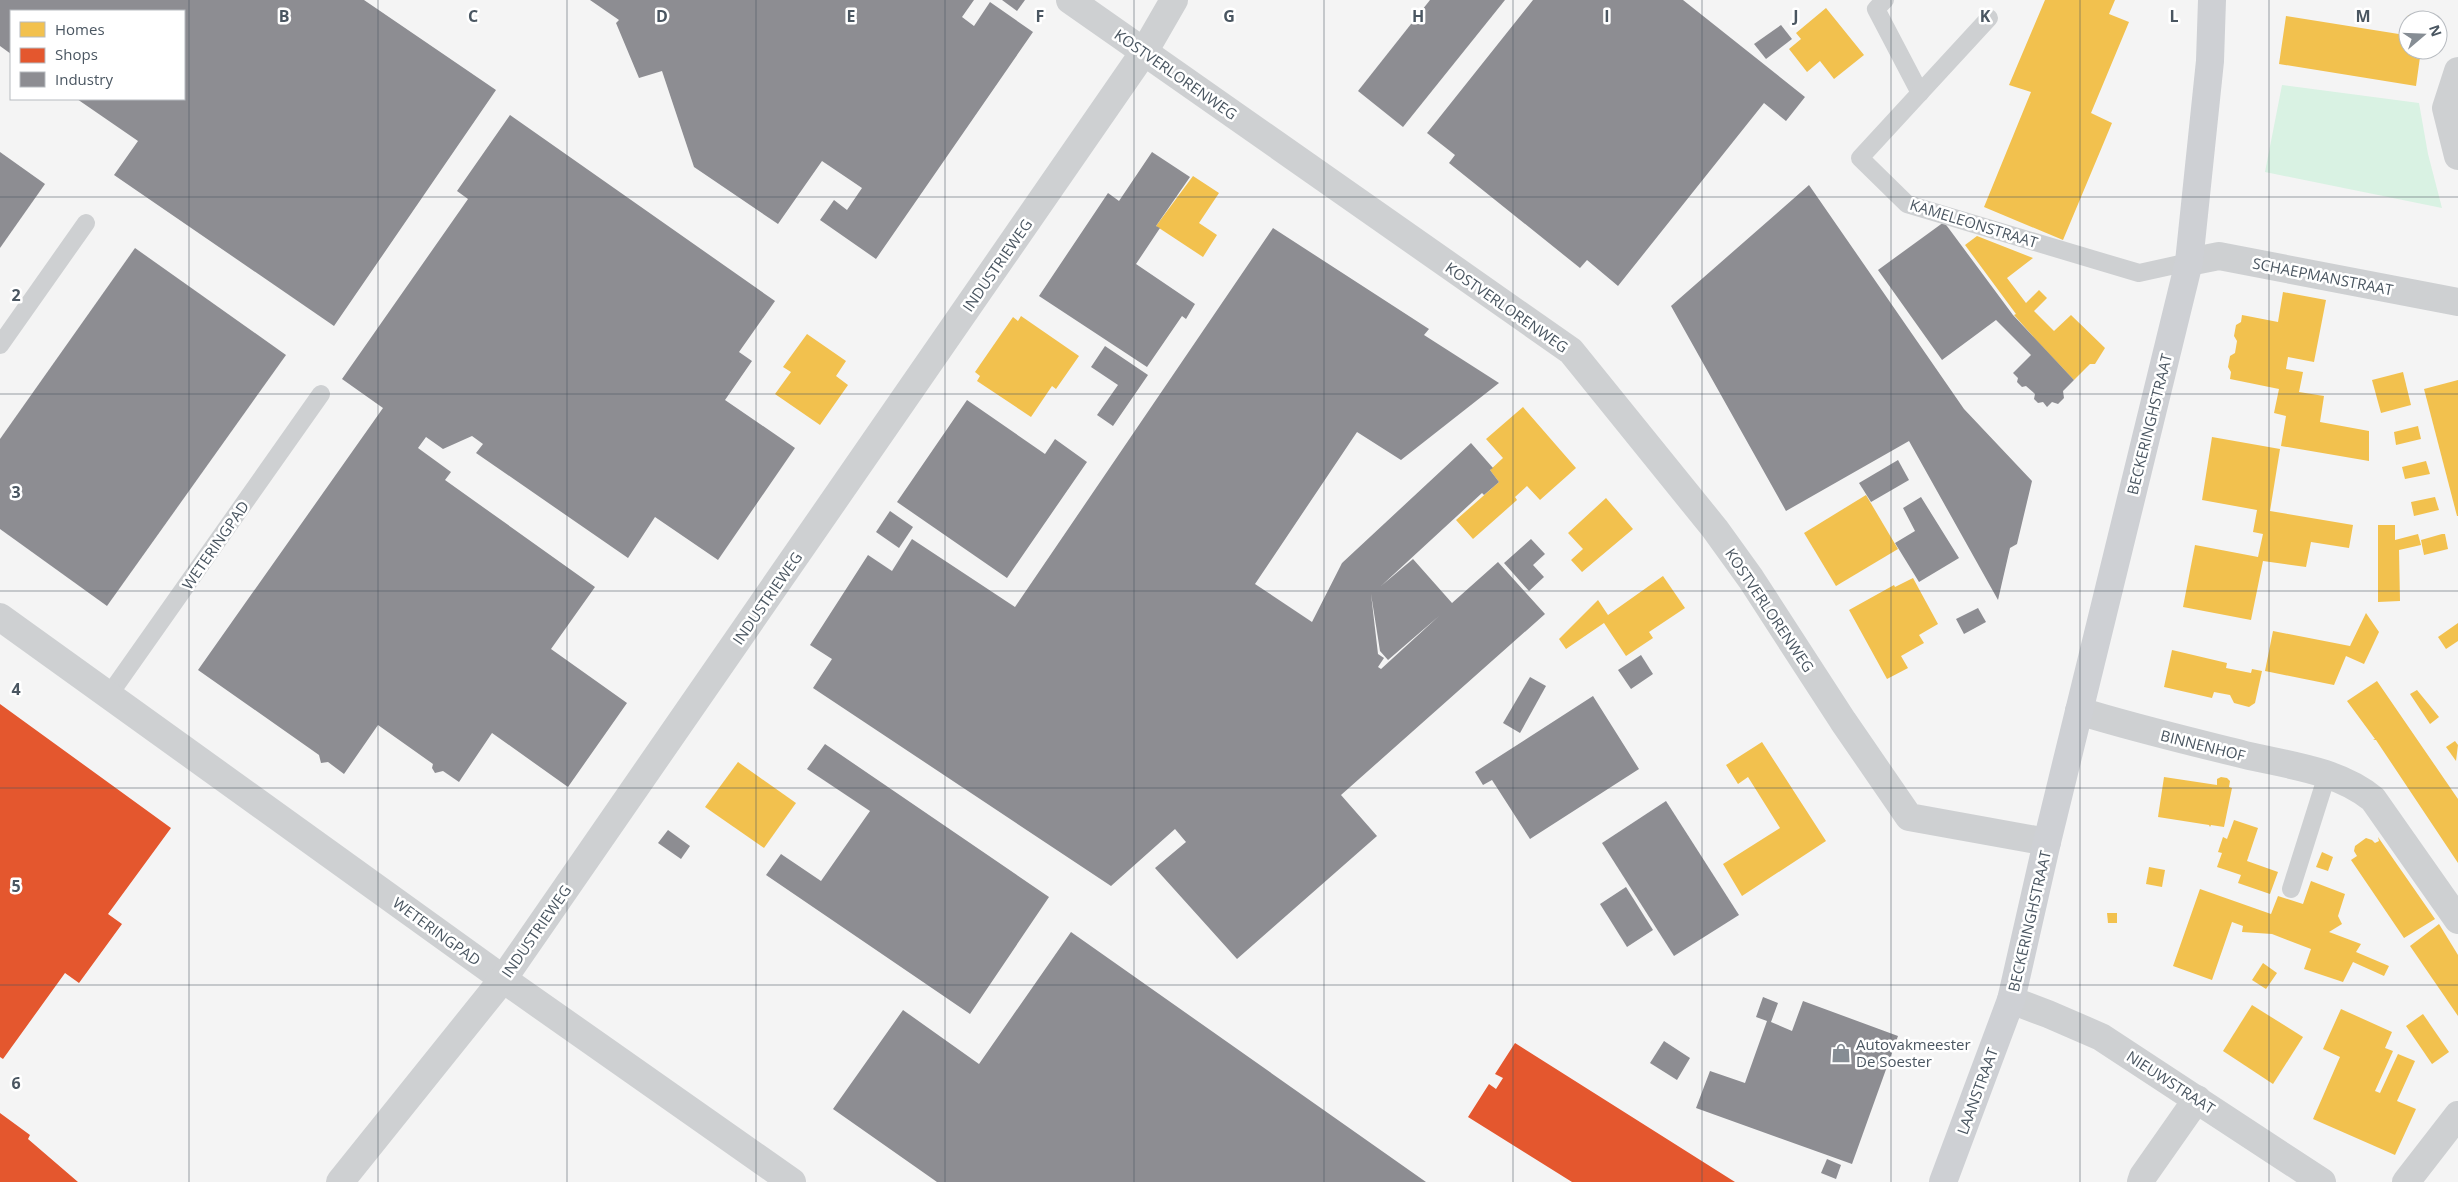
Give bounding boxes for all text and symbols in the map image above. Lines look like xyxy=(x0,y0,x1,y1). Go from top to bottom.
text: B xyxy=(279,5,289,27)
text: C xyxy=(468,5,478,27)
text: D xyxy=(656,5,668,27)
text: E xyxy=(847,5,856,27)
text: F xyxy=(1036,5,1044,27)
text: G xyxy=(1223,5,1235,27)
text: H xyxy=(1412,5,1424,27)
text: I xyxy=(1604,5,1610,27)
text: J xyxy=(1791,5,1799,27)
text: K xyxy=(1980,5,1991,27)
text: L xyxy=(2169,5,2179,27)
text: M xyxy=(2355,5,2371,27)
legend xyxy=(10,10,185,100)
north arrow xyxy=(2398,10,2448,60)
text: Homes xyxy=(55,19,105,39)
text: N xyxy=(2425,22,2447,39)
street label: KOSTVERLORENWEG xyxy=(1111,24,1241,124)
text: Shops xyxy=(55,44,98,64)
text: Industry xyxy=(55,69,113,89)
street label: KAMELEONSTRAAT xyxy=(1908,194,2041,252)
street label: INDUSTRIEWEG xyxy=(958,215,1036,315)
street label: SCHAEPMANSTRAAT xyxy=(2251,253,2396,300)
street label: KOSTVERLORENWEG xyxy=(1442,257,1572,357)
text: 2 xyxy=(11,284,21,306)
street label: BECKERINGHSTRAAT xyxy=(2122,351,2176,497)
text: 3 xyxy=(11,481,21,503)
street label: WETERINGPAD xyxy=(177,497,253,593)
street label: KOSTVERLORENWEG xyxy=(1721,544,1819,676)
street label: INDUSTRIEWEG xyxy=(728,548,806,648)
text: 4 xyxy=(11,678,21,700)
street label: BINNENHOF xyxy=(2159,725,2248,765)
street label: BECKERINGHSTRAAT xyxy=(2003,848,2055,994)
text: 5 xyxy=(11,875,21,897)
street label: INDUSTRIEWEG xyxy=(497,881,575,981)
street label: WETERINGPAD xyxy=(389,892,485,970)
place label: Autovakmeester De Soester xyxy=(1856,1034,1971,1071)
shop icon: Autovakmeester De Soester xyxy=(1830,1042,1852,1064)
street label: LAANSTRAAT xyxy=(1952,1044,2002,1137)
street label: NIEUWSTRAAT xyxy=(2123,1046,2220,1118)
text: 6 xyxy=(11,1072,21,1094)

